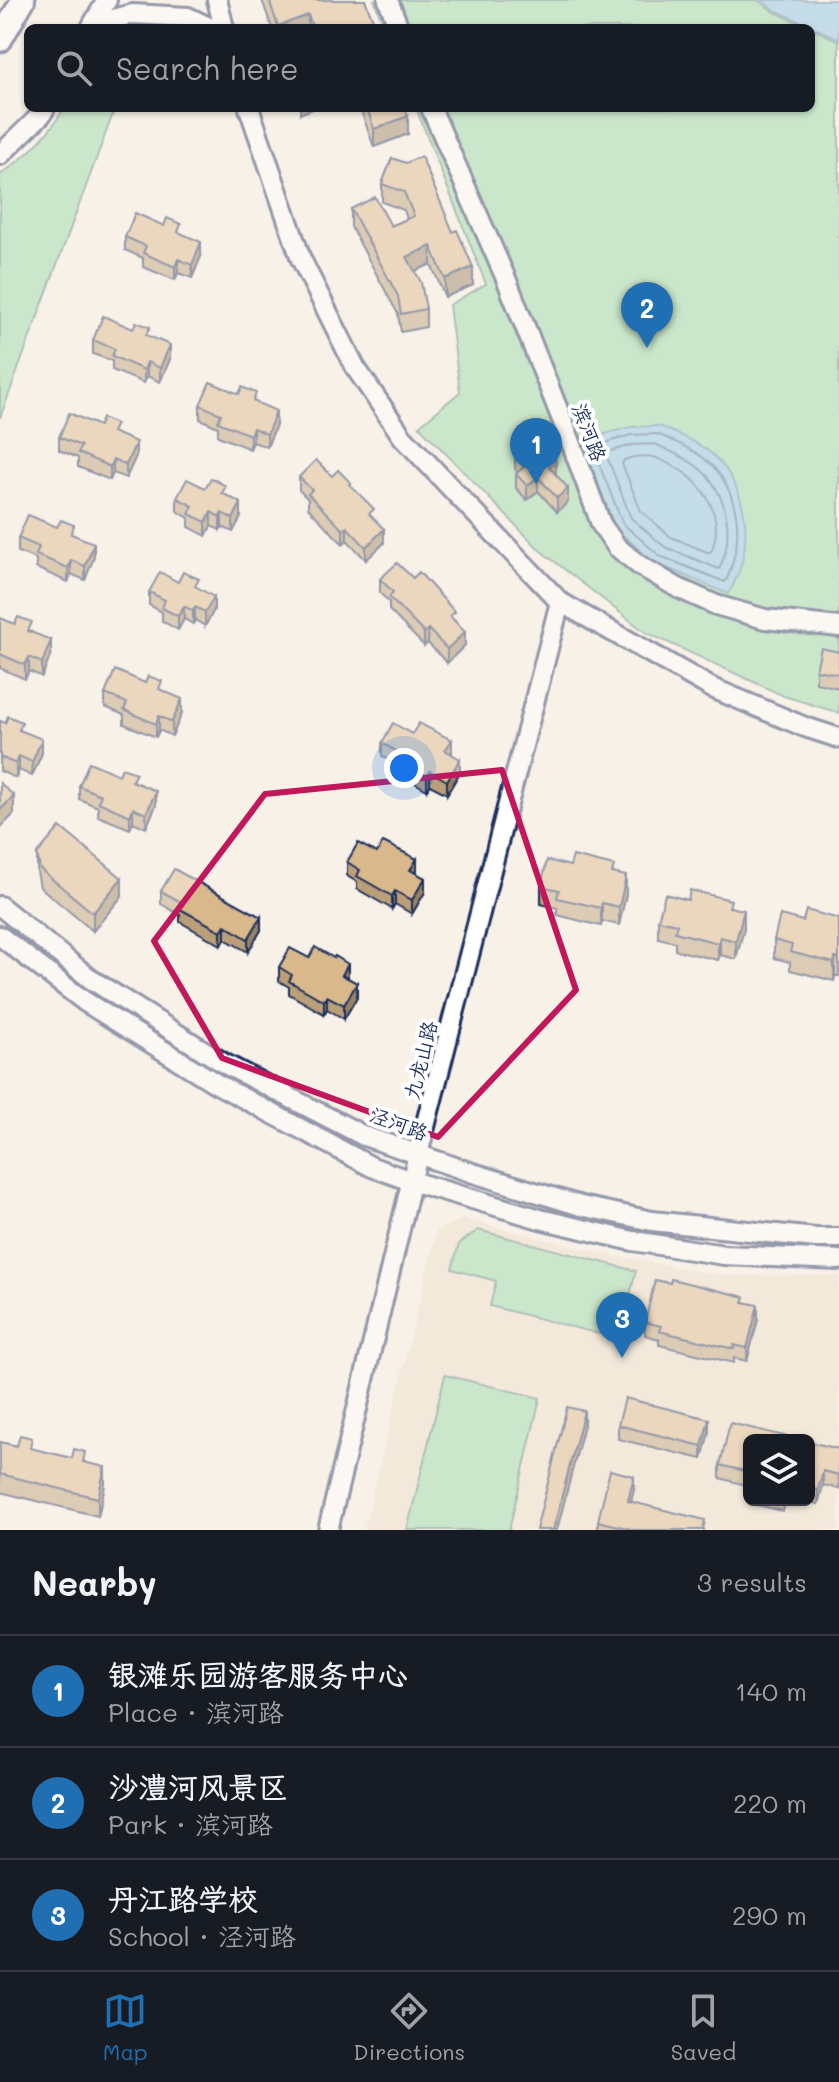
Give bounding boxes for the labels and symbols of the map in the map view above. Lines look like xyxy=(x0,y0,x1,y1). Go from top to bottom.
pin: 2 xyxy=(621,282,673,348)
street label: 滨河路 xyxy=(567,399,613,466)
pin: 1 xyxy=(510,418,562,484)
your location xyxy=(384,748,424,788)
street label: 九龙山路 xyxy=(398,1017,443,1102)
street label: 泾河路 xyxy=(366,1101,433,1146)
pin: 3 xyxy=(596,1292,648,1358)

